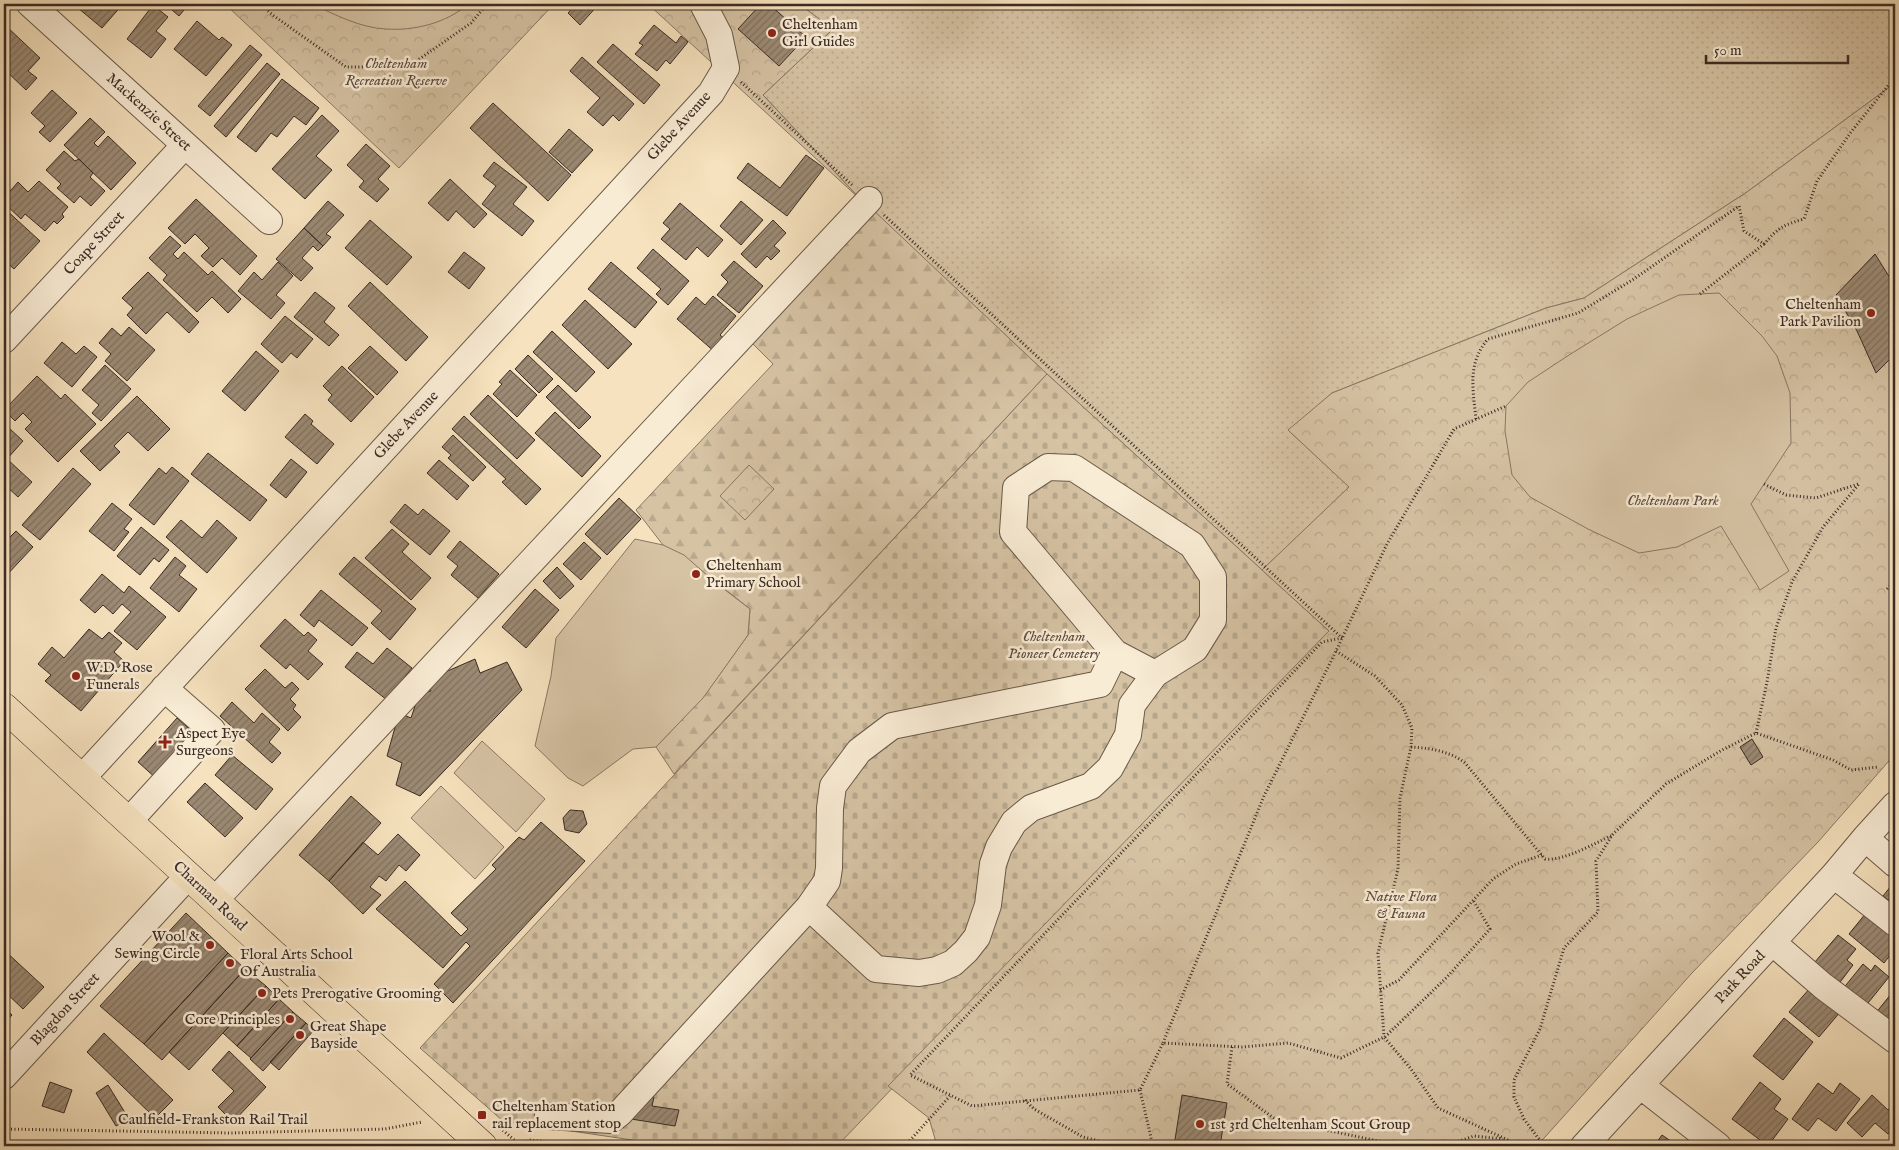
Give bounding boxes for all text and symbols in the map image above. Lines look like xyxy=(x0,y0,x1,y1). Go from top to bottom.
place label: Cheltenham Girl Guides xyxy=(782,15,858,51)
marker: Cheltenham Girl Guides xyxy=(766,27,778,39)
scale bar xyxy=(1706,32,1849,64)
text: 50 m xyxy=(1714,41,1742,60)
park label: Cheltenham Recreation Reserve xyxy=(345,54,447,90)
street label: Mackenzie Street xyxy=(102,69,196,155)
street label: Glebe Avenue xyxy=(643,87,715,165)
street label: Coape Street xyxy=(59,207,129,279)
place label: Cheltenham Park Pavilion xyxy=(1780,295,1861,331)
marker: Cheltenham Park Pavilion xyxy=(1865,307,1877,319)
street label: Glebe Avenue xyxy=(369,387,443,463)
park label: Cheltenham Park xyxy=(1627,491,1719,510)
place label: Cheltenham Primary School xyxy=(706,556,802,592)
marker: Cheltenham Primary School xyxy=(690,568,702,580)
park label: Cheltenham Pioneer Cemetery xyxy=(1008,627,1100,663)
place label: W.D. Rose Funerals xyxy=(86,658,153,694)
marker: W.D. Rose Funerals xyxy=(70,670,82,682)
place label: Aspect Eye Surgeons xyxy=(175,724,246,760)
marker: Aspect Eye Surgeons xyxy=(158,735,172,749)
street label: Charman Road xyxy=(169,857,252,936)
park label: Native Flora & Fauna xyxy=(1365,887,1437,923)
place label: Wool & Sewing Circle xyxy=(115,927,200,963)
marker: Wool & Sewing Circle xyxy=(204,939,216,951)
place label: Floral Arts School Of Australia xyxy=(240,945,353,981)
street label: Park Road xyxy=(1711,946,1770,1008)
marker: Floral Arts School Of Australia xyxy=(224,957,236,969)
street label: Blagdon Street xyxy=(26,968,104,1050)
place label: Pets Prerogative Grooming xyxy=(272,984,442,1003)
marker: Pets Prerogative Grooming xyxy=(256,987,268,999)
place label: Core Principles xyxy=(185,1010,280,1029)
marker: Core Principles xyxy=(284,1013,296,1025)
place label: Great Shape Bayside xyxy=(310,1017,387,1053)
marker: Great Shape Bayside xyxy=(294,1029,306,1041)
place label: Cheltenham Station rail replacement stop xyxy=(492,1097,621,1133)
marker: Cheltenham Station rail replacement stop xyxy=(476,1109,488,1121)
street label: Caulfield-Frankston Rail Trail xyxy=(118,1110,309,1129)
place label: 1st 3rd Cheltenham Scout Group xyxy=(1210,1115,1410,1134)
marker: 1st 3rd Cheltenham Scout Group xyxy=(1194,1118,1206,1130)

